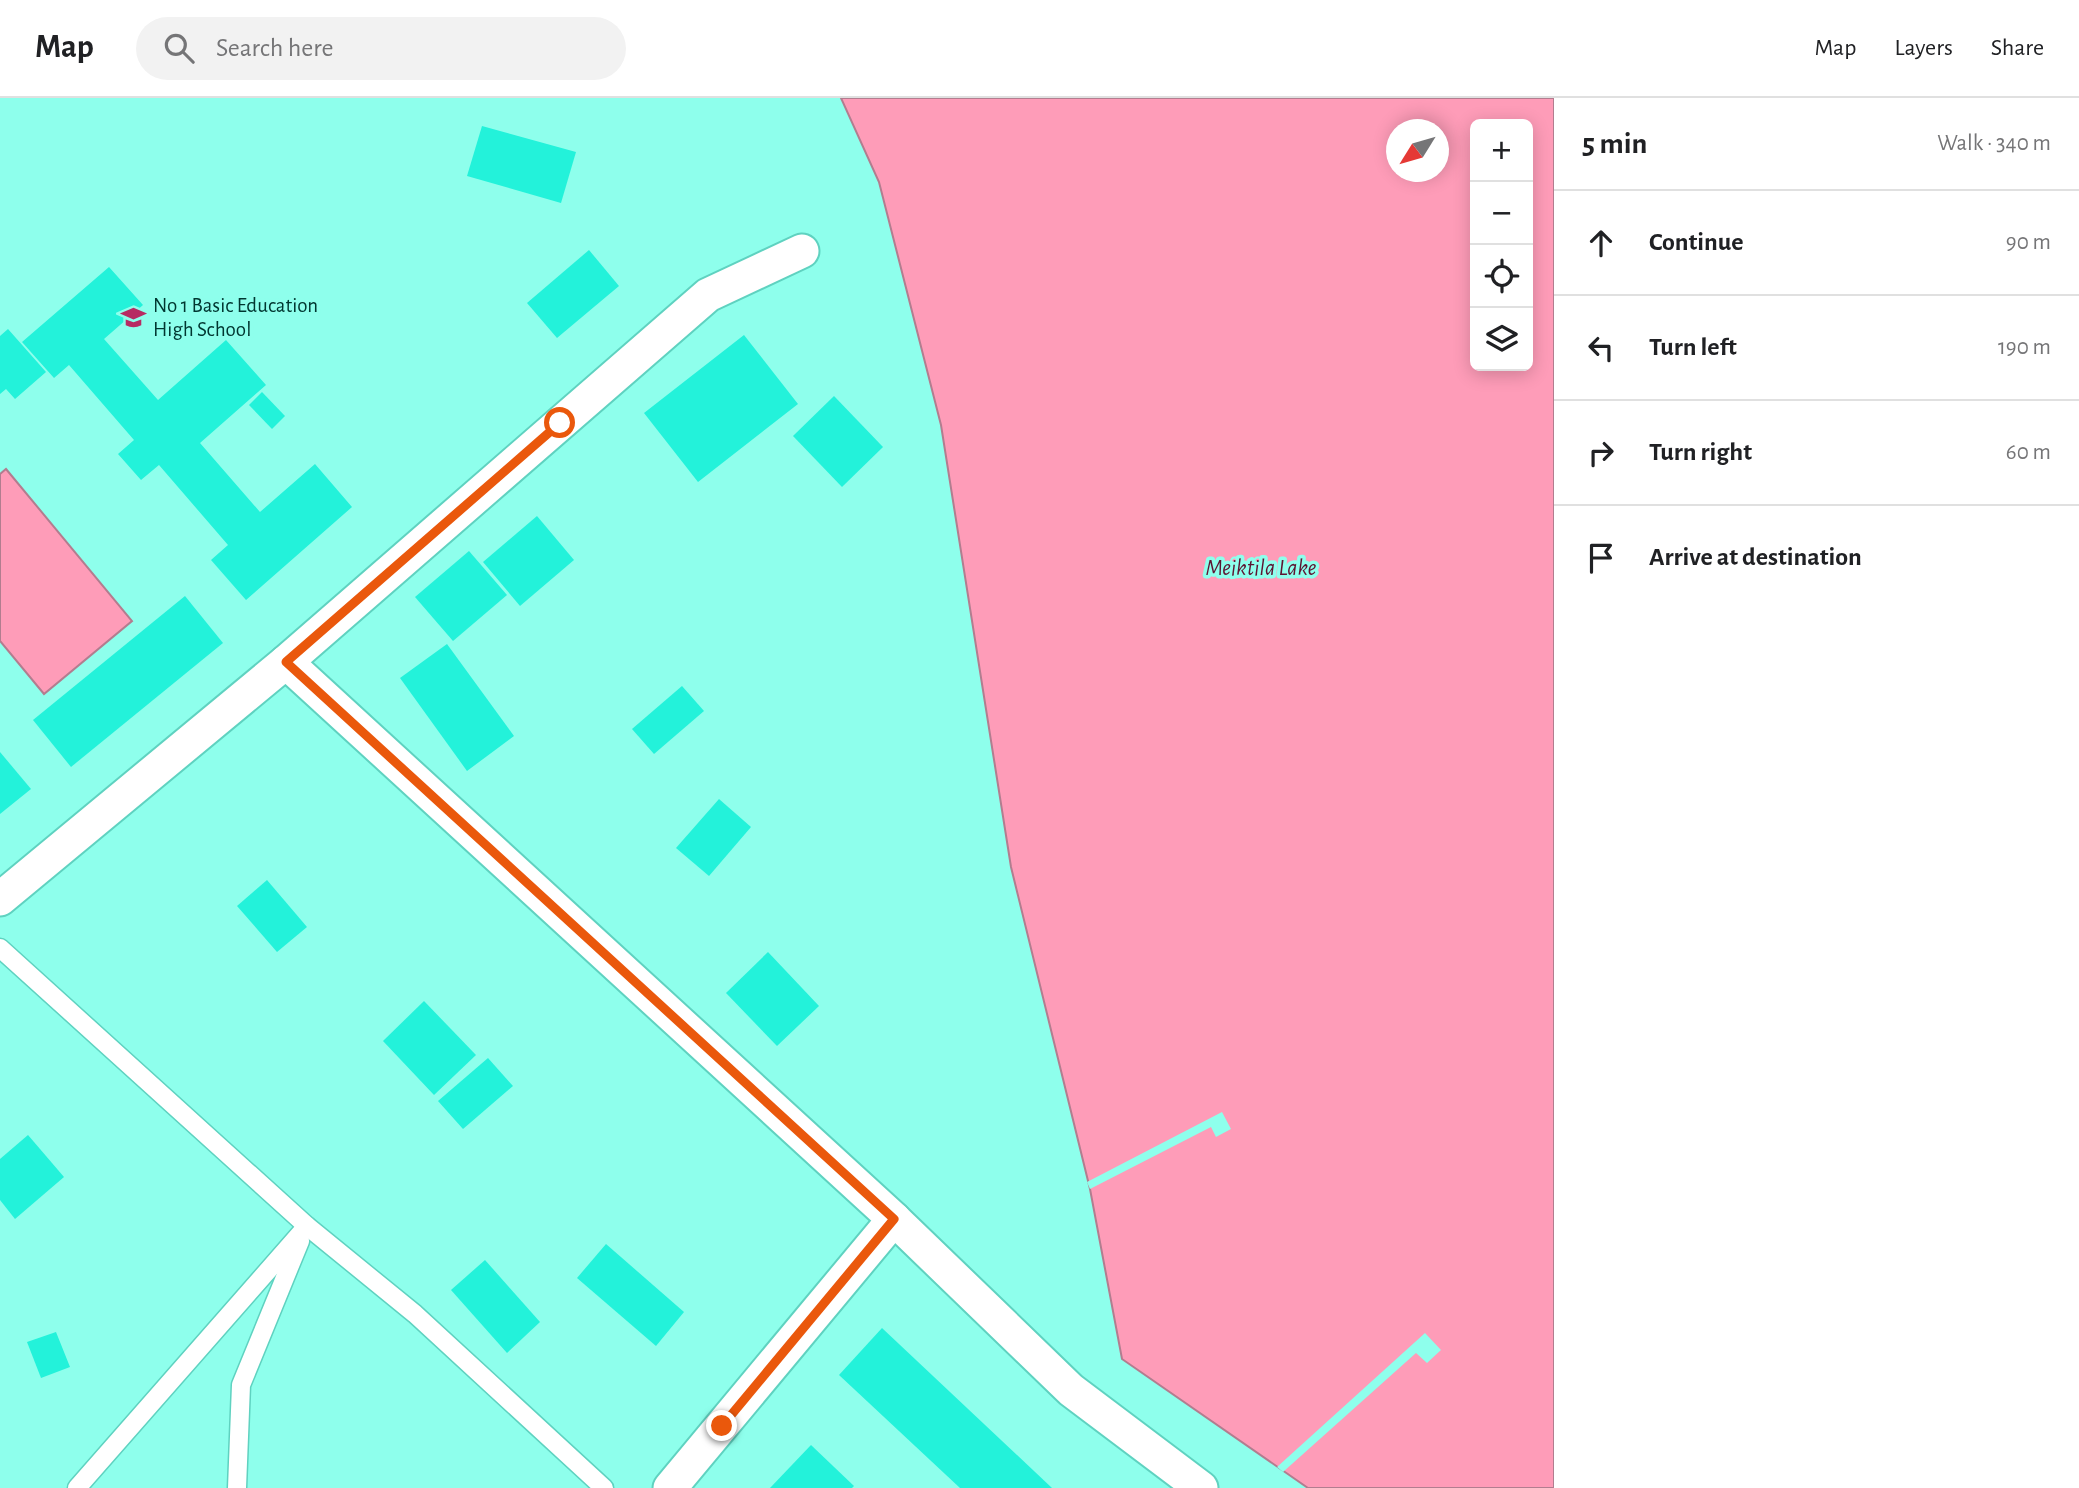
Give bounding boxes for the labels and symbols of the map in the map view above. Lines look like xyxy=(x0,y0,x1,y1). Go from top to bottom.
north arrow xyxy=(1386,119,1449,182)
place label: No 1 Basic Education High School xyxy=(153,295,318,340)
school or university icon: No 1 Basic Education High School xyxy=(119,303,147,331)
route start xyxy=(544,407,575,438)
water label: Meiktila Lake xyxy=(1205,557,1317,580)
route end xyxy=(706,1410,737,1441)

